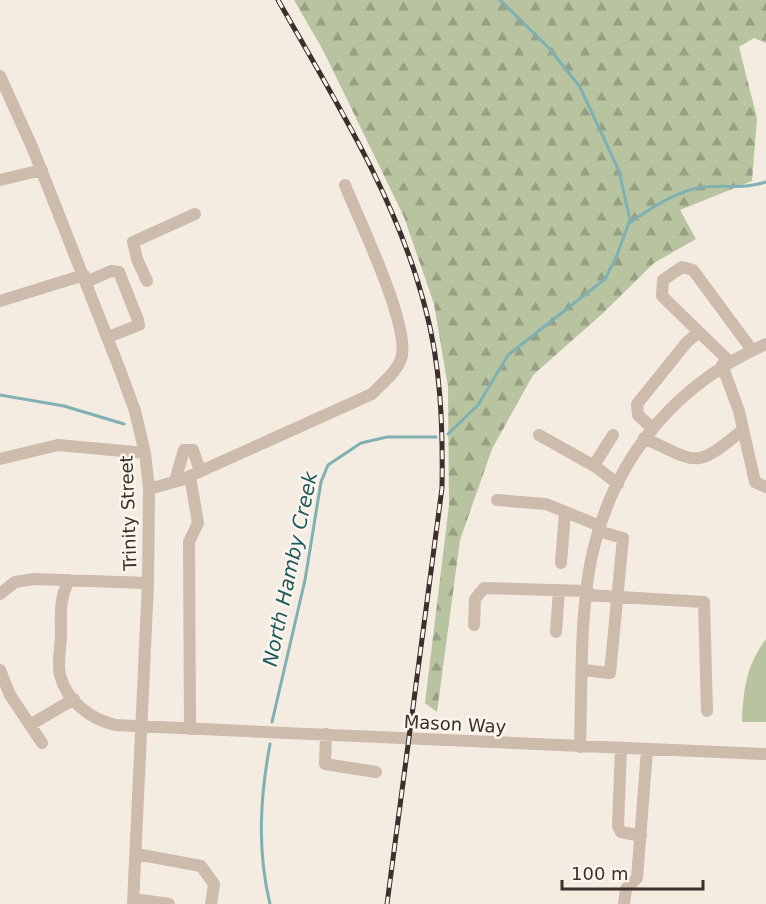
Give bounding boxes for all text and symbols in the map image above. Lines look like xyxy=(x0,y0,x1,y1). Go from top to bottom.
street label: Trinity Street xyxy=(115,455,141,572)
water label: North Hamby Creek xyxy=(258,468,323,668)
street label: Mason Way xyxy=(403,711,507,737)
scale bar xyxy=(562,853,703,891)
text: 100 m xyxy=(571,863,629,884)

